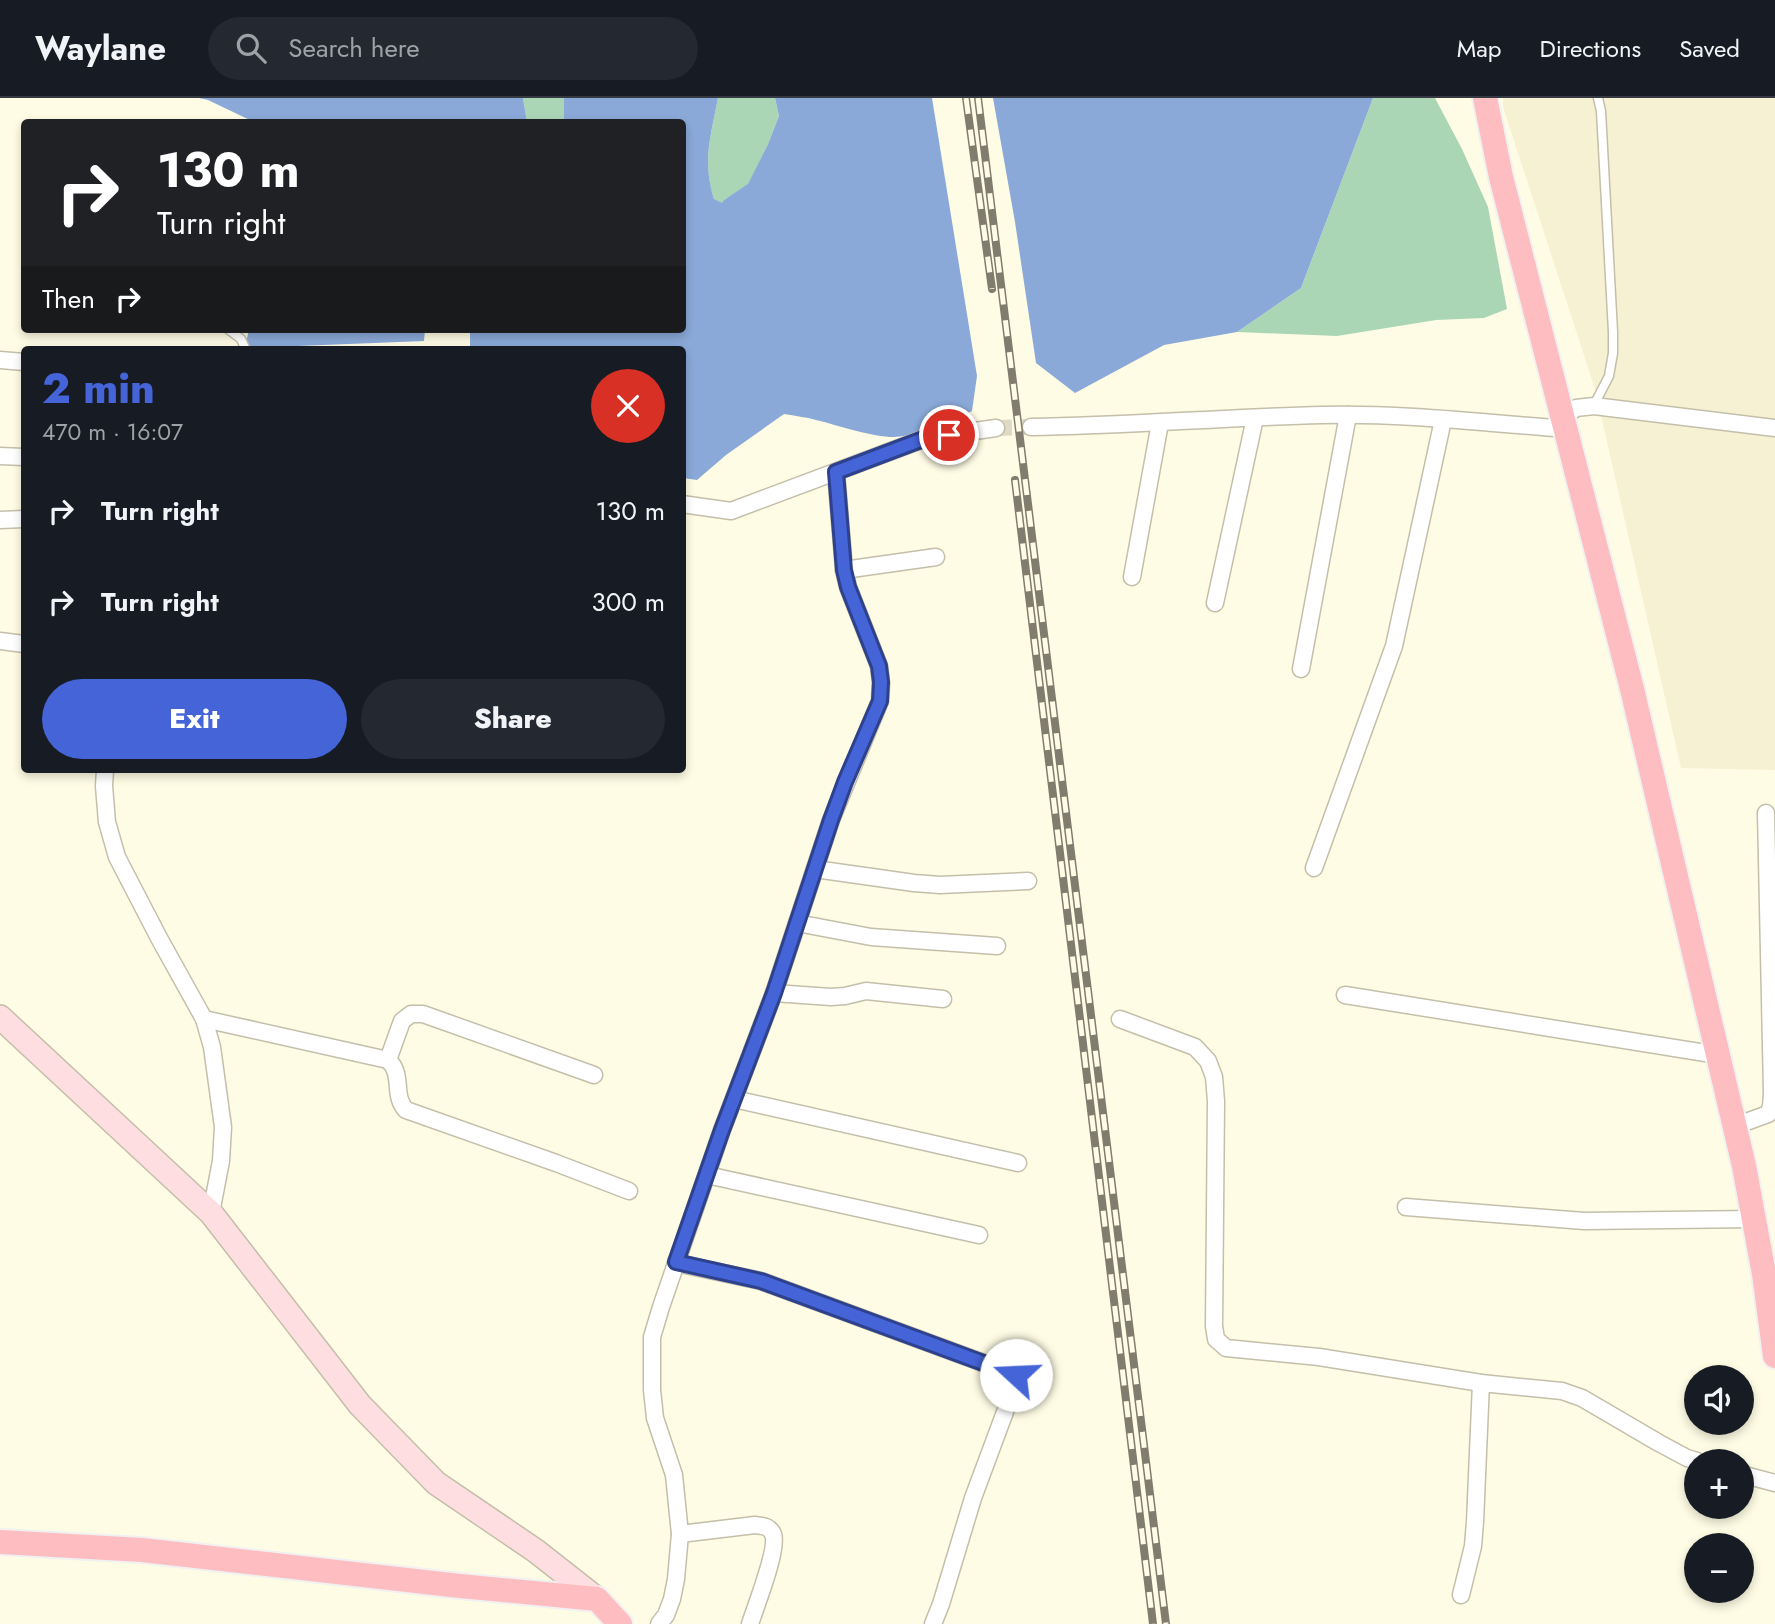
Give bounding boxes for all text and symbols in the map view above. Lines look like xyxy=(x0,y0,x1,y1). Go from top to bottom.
search box xyxy=(208,17,698,80)
text: Waylane xyxy=(35,25,166,72)
icon: search xyxy=(232,29,270,67)
text: Search here xyxy=(288,29,420,67)
text: Map xyxy=(1457,31,1502,66)
text: Directions xyxy=(1540,31,1641,66)
text: Saved xyxy=(1679,31,1740,66)
text: 130 m xyxy=(157,135,300,205)
icon: right xyxy=(42,147,133,238)
text: Turn right xyxy=(157,200,286,246)
text: Then xyxy=(42,280,95,318)
icon: right xyxy=(109,280,147,318)
text: 2 min xyxy=(42,358,155,419)
button: close xyxy=(591,369,665,443)
pin xyxy=(919,405,979,465)
text: 470 m · 16:07 xyxy=(42,415,183,449)
icon: arrive xyxy=(930,416,968,454)
icon: right xyxy=(42,492,80,530)
text: Turn right xyxy=(101,492,219,530)
text: 130 m xyxy=(595,492,665,530)
icon: right xyxy=(42,583,80,621)
text: Turn right xyxy=(101,583,219,621)
text: 300 m xyxy=(592,583,665,621)
button: Exit xyxy=(42,679,347,759)
button: Share xyxy=(361,679,665,759)
position arrow xyxy=(979,1338,1053,1412)
map controls xyxy=(1684,1365,1754,1603)
button: sound xyxy=(1684,1365,1754,1435)
button: + xyxy=(1684,1449,1754,1519)
button: − xyxy=(1684,1533,1754,1603)

